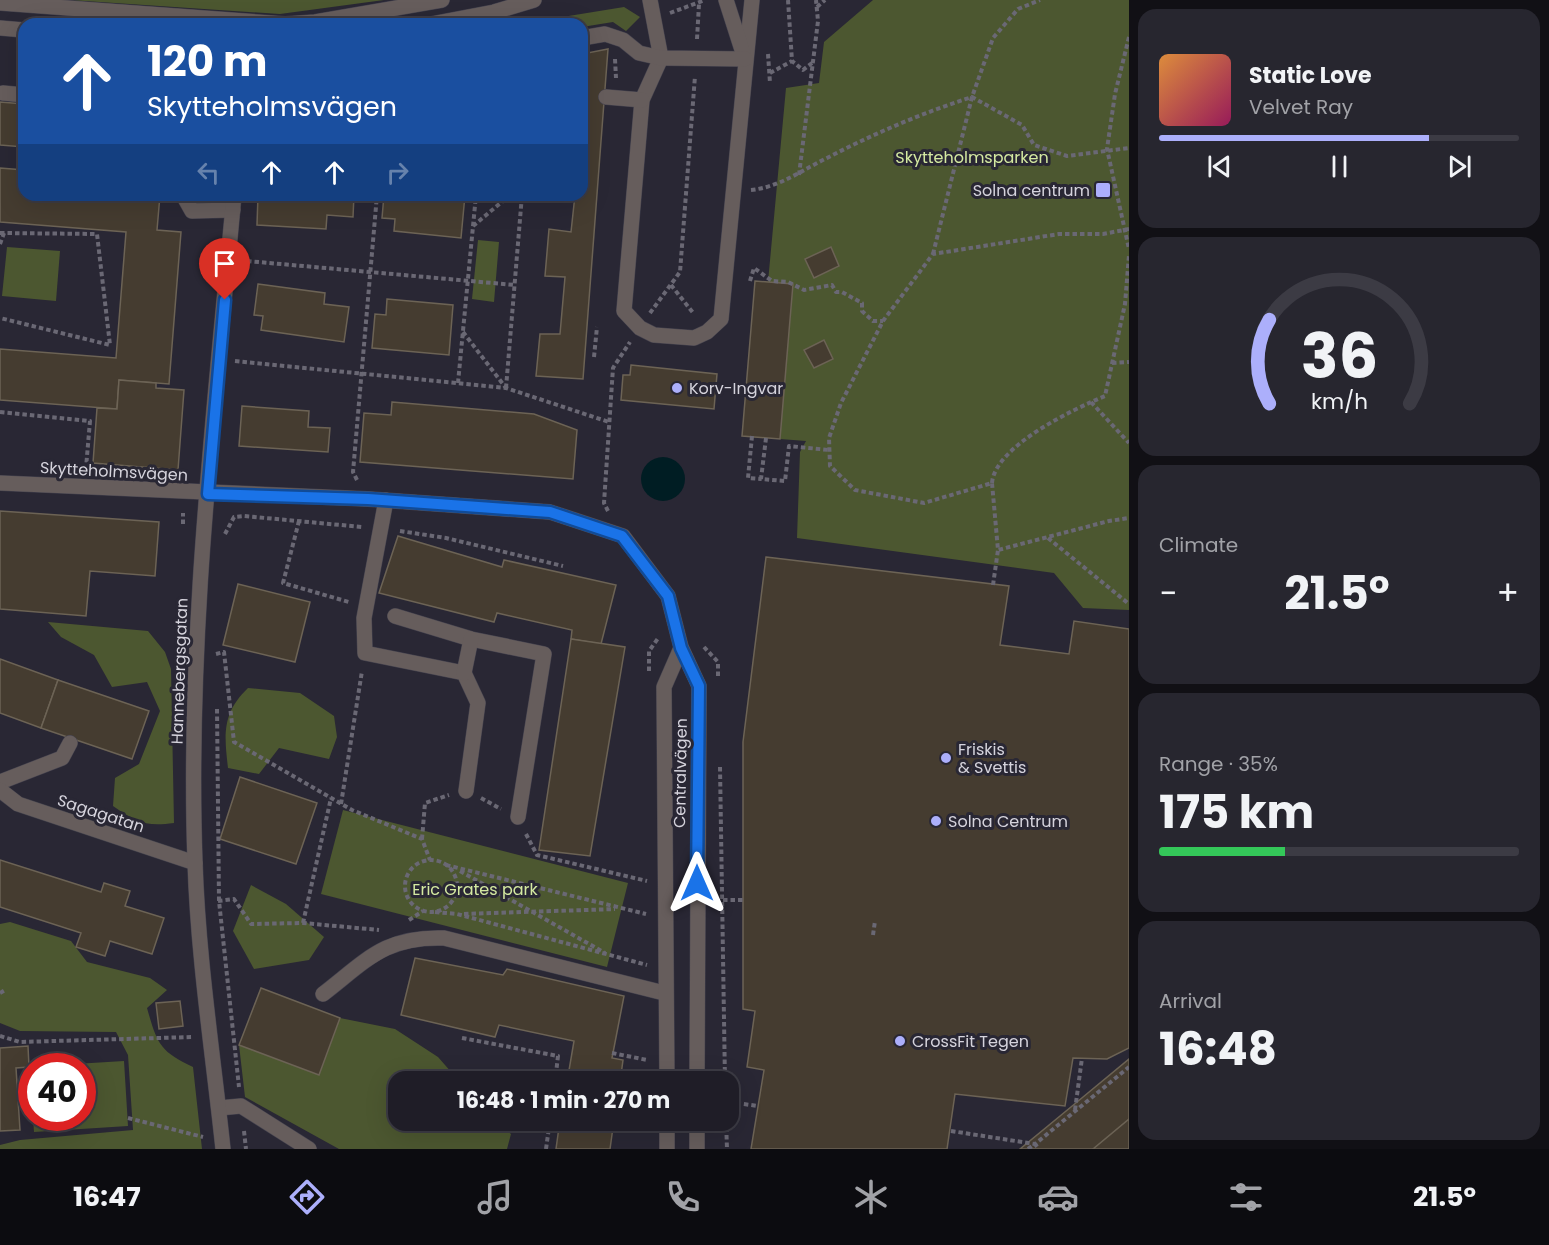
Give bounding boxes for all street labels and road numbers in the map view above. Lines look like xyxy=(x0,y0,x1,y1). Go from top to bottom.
street label: Skytteholmsvägen xyxy=(39,456,189,487)
street label: Hannebergsgatan xyxy=(165,597,194,745)
street label: Centralvägen xyxy=(668,718,693,828)
street label: Sagagatan xyxy=(54,789,147,838)

